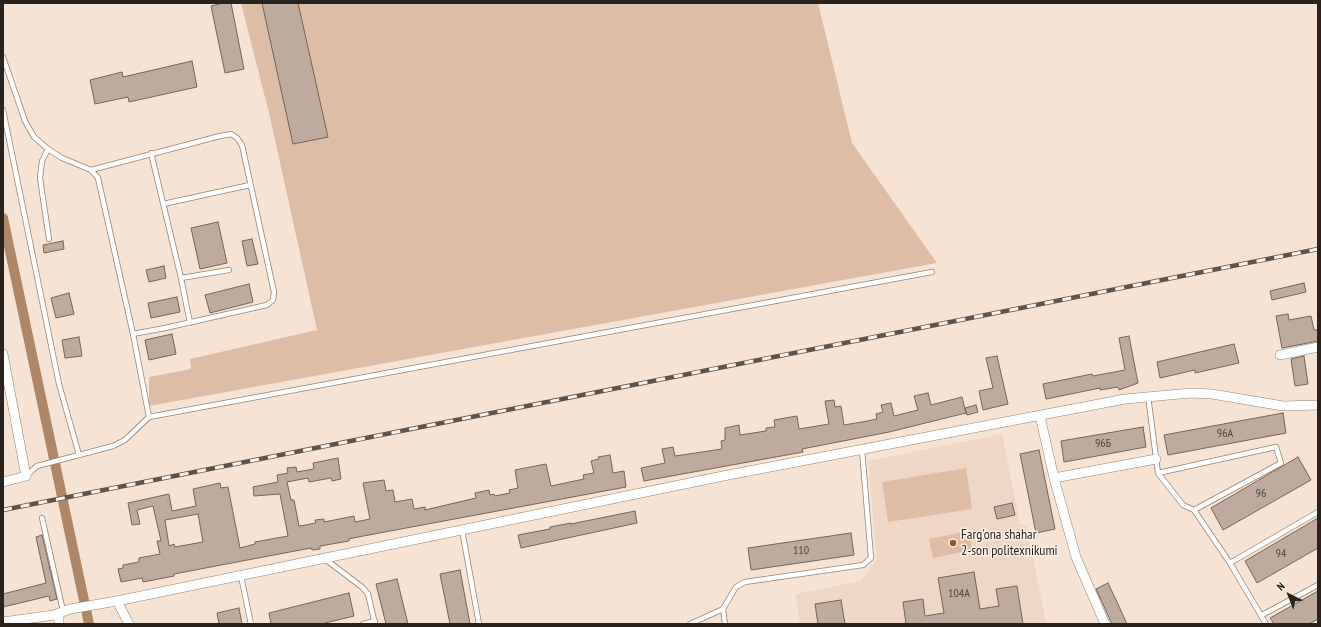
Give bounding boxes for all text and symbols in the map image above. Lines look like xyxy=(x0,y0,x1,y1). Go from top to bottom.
house number: 96А xyxy=(1217,427,1233,441)
house number: 96Б xyxy=(1095,437,1111,451)
house number: 96 xyxy=(1256,487,1266,501)
place label: Farg'ona shahar 2-son politexnikumi xyxy=(961,527,1058,560)
marker: Farg'ona shahar 2-son politexnikumi xyxy=(948,538,958,548)
house number: 110 xyxy=(793,544,809,558)
house number: 94 xyxy=(1276,547,1286,561)
north arrow xyxy=(1269,575,1309,615)
text: N xyxy=(1274,579,1288,593)
house number: 104А xyxy=(948,587,970,601)

